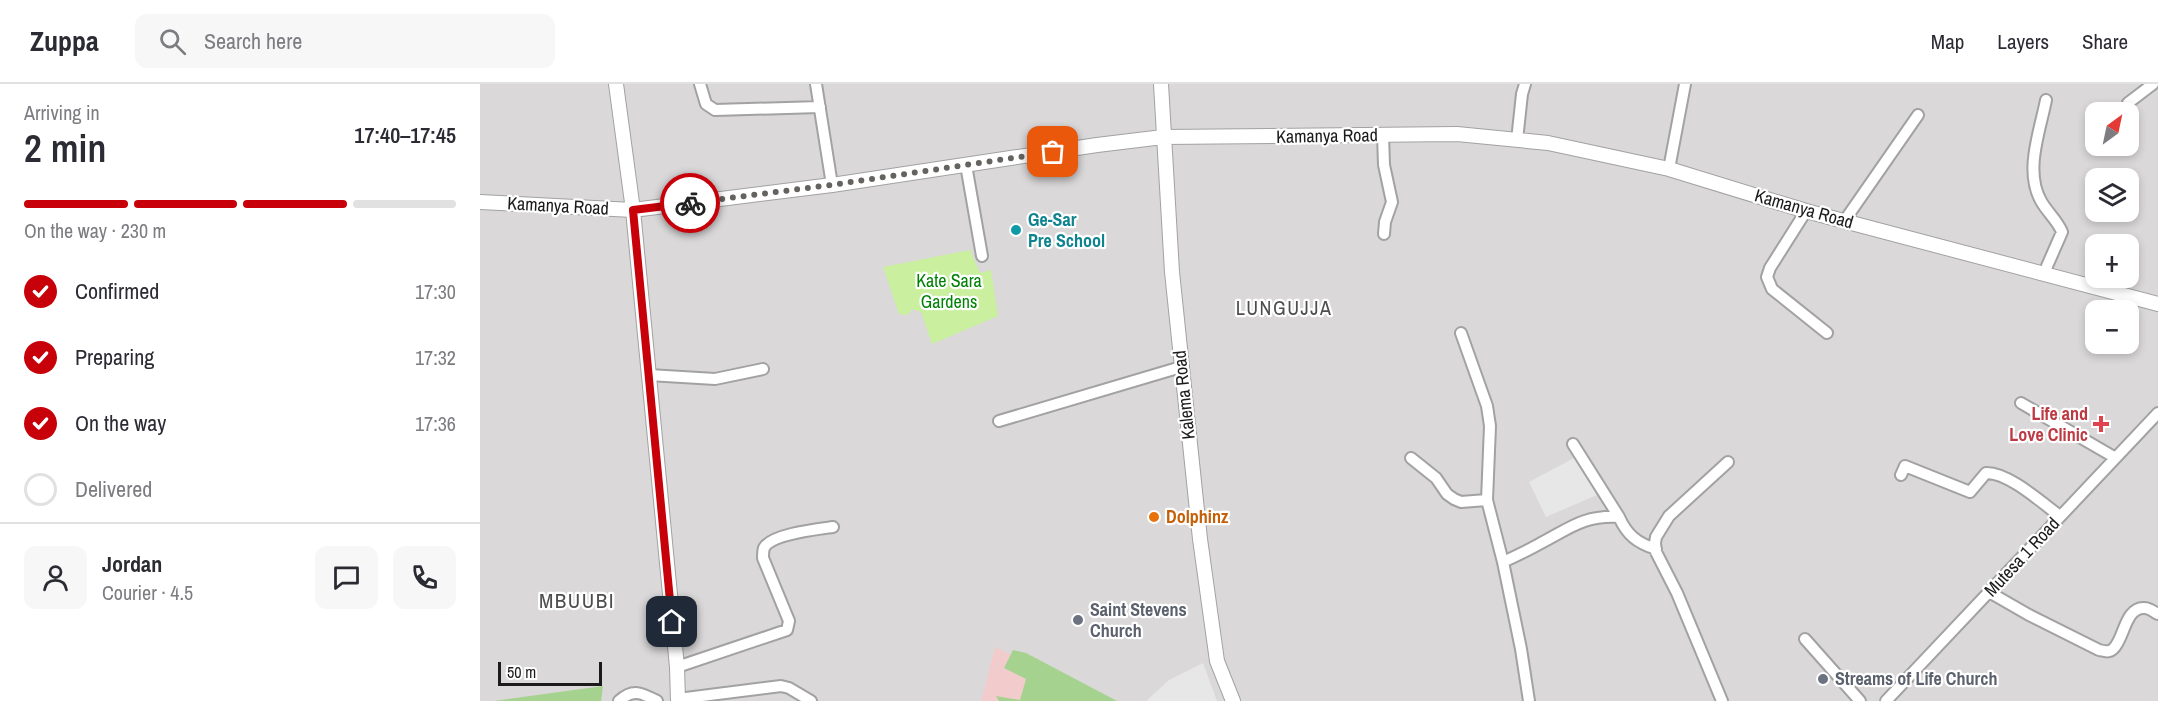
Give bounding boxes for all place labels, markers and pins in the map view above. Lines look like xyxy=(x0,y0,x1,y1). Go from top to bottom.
pin xyxy=(1027,126,1078,177)
place label: Ge-Sar Pre School xyxy=(1028,207,1105,253)
marker: Ge-Sar Pre School xyxy=(1009,223,1023,237)
place label: Life and Love Clinic xyxy=(2009,401,2088,447)
marker: Life and Love Clinic xyxy=(2092,415,2110,433)
place label: Dolphinz xyxy=(1166,504,1229,529)
marker: Dolphinz xyxy=(1147,510,1161,524)
pin xyxy=(646,596,697,647)
place label: Saint Stevens Church xyxy=(1090,597,1187,643)
marker: Saint Stevens Church xyxy=(1071,613,1085,627)
place label: Streams of Life Church xyxy=(1835,666,1997,691)
marker: Streams of Life Church xyxy=(1816,672,1830,686)

